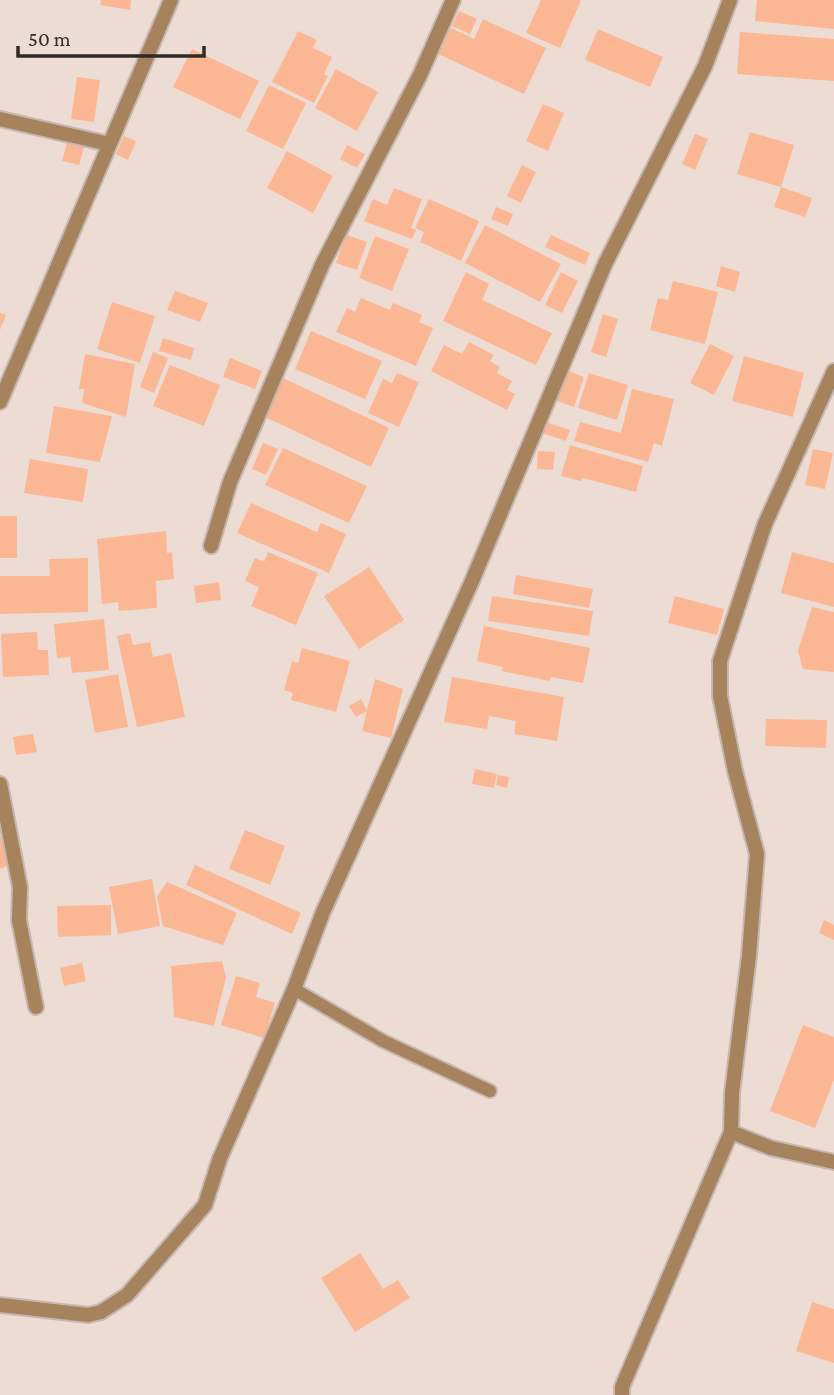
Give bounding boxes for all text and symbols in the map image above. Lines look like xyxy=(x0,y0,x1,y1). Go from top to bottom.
scale bar xyxy=(18,14,203,58)
text: 50 m xyxy=(28,27,71,51)

